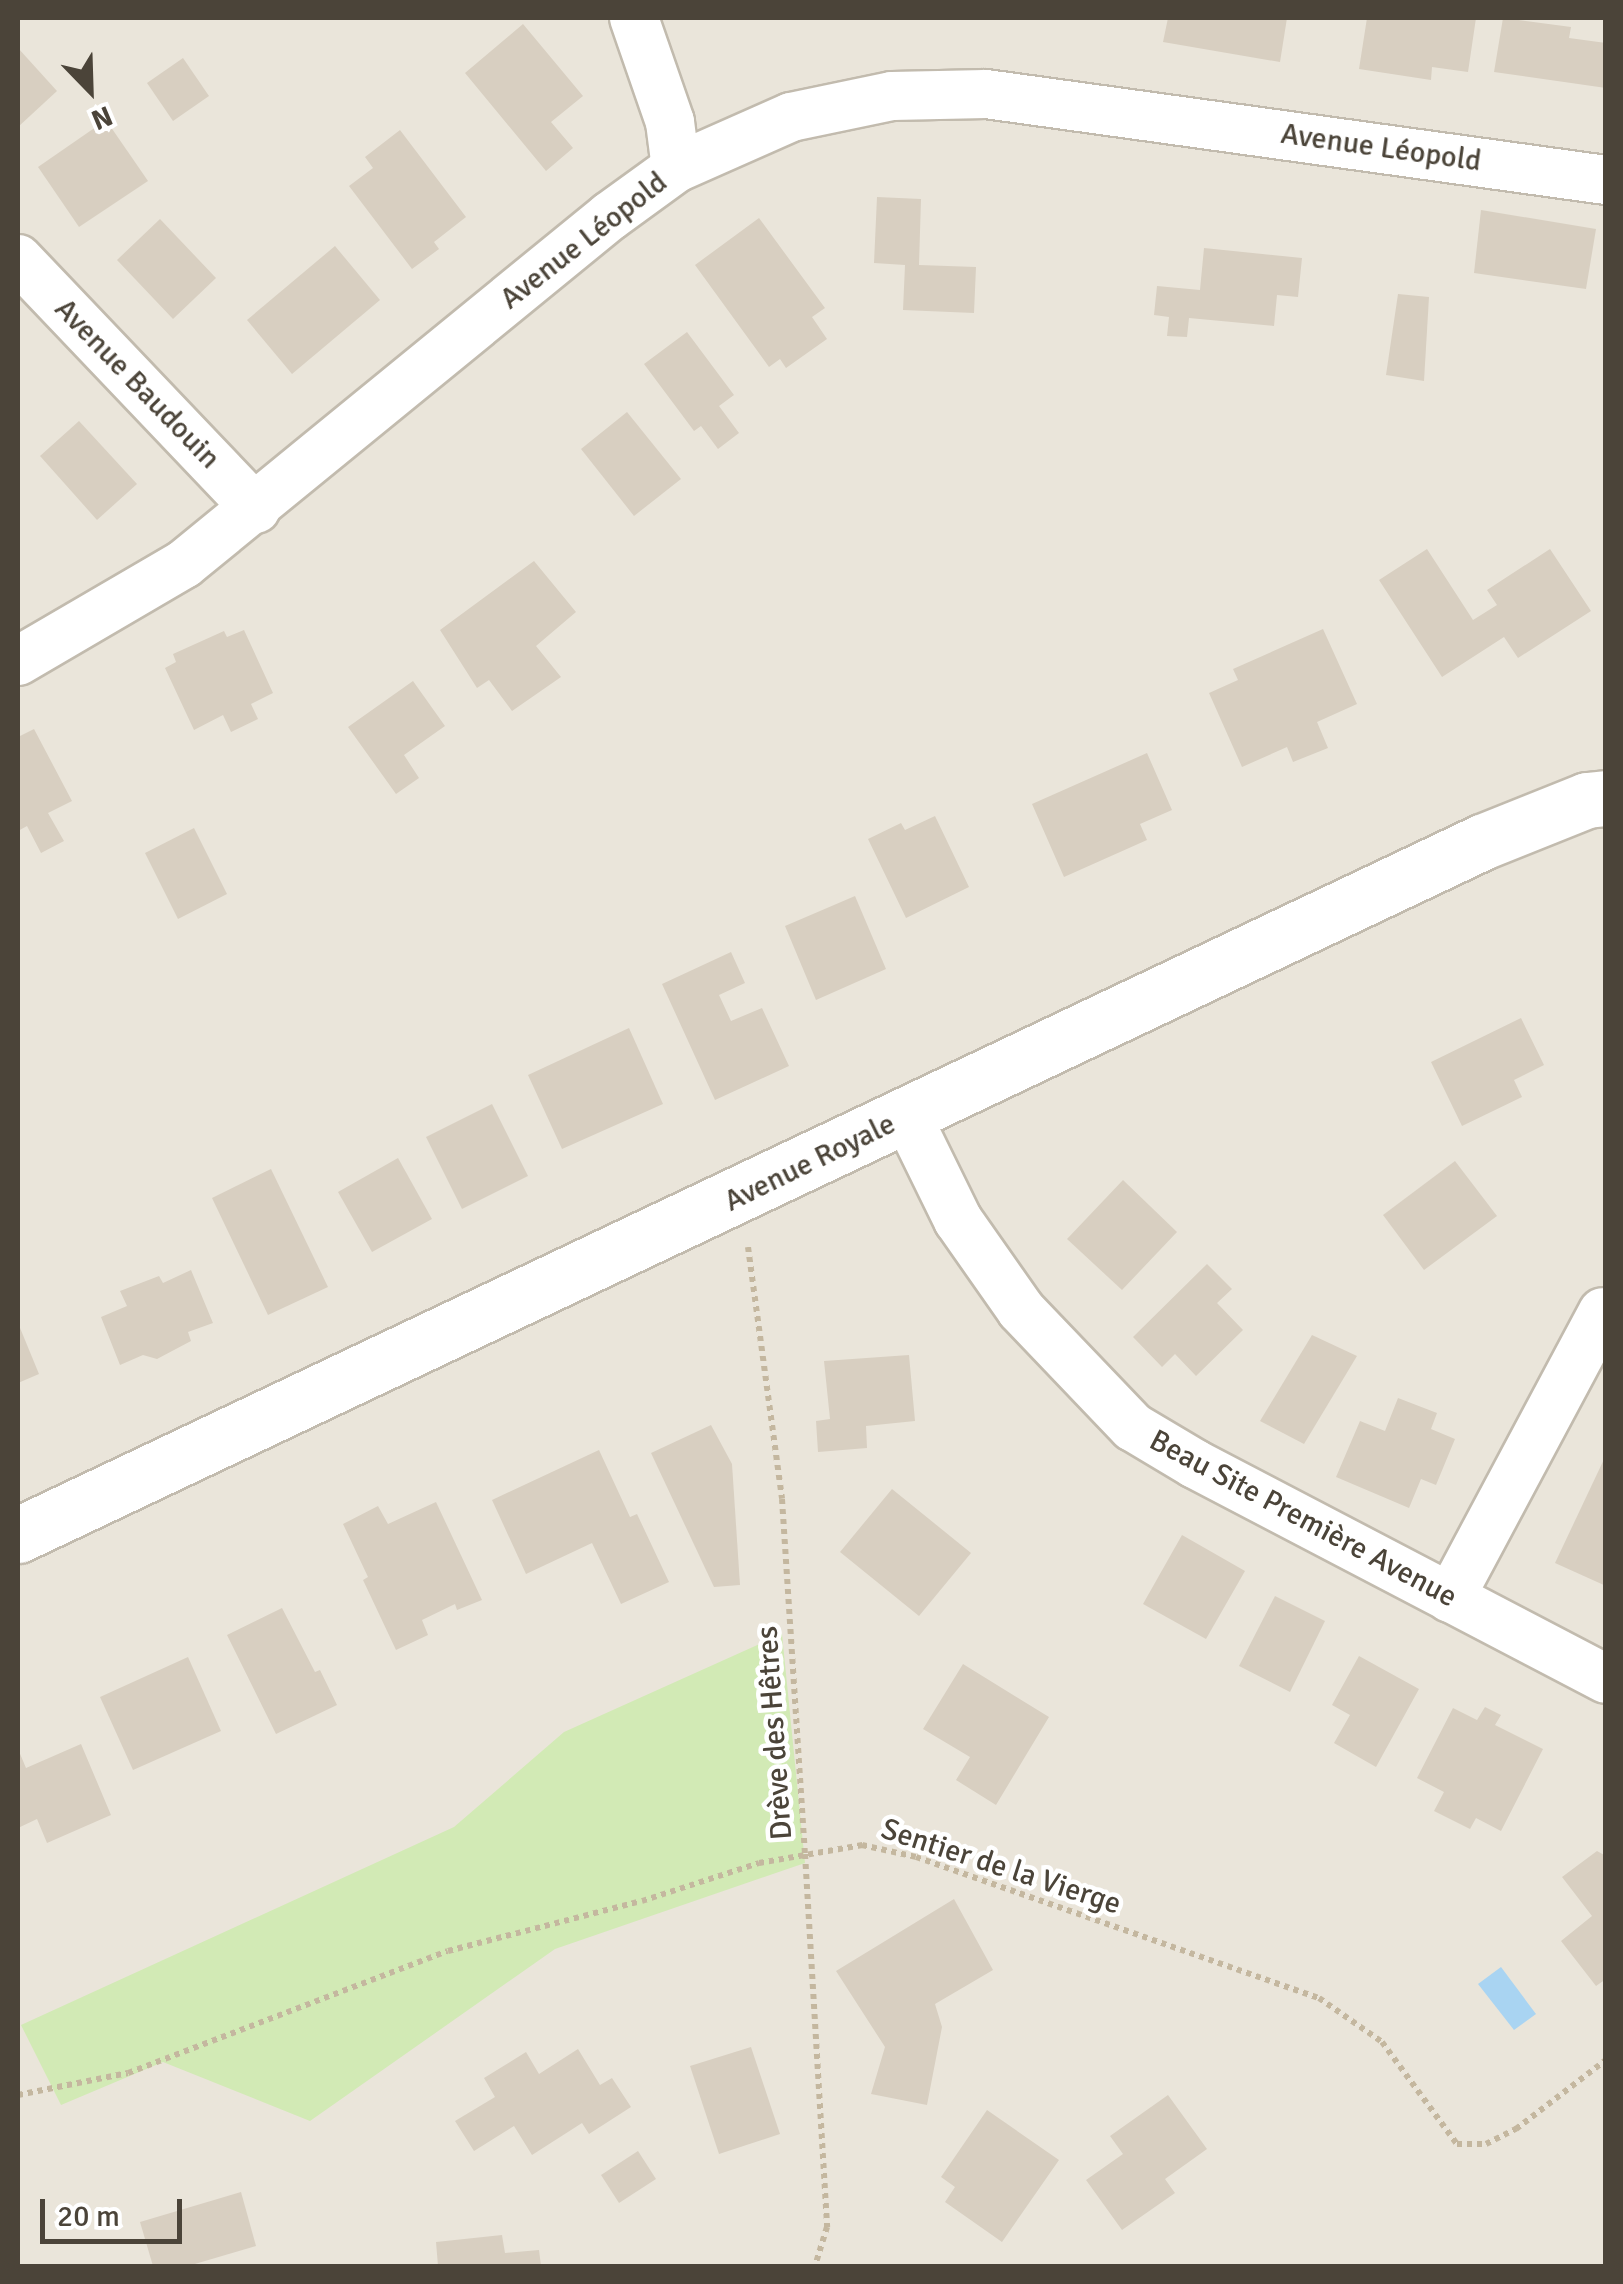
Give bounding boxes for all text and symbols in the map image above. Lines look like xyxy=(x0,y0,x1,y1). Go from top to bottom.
north arrow xyxy=(40,40,140,140)
text: N xyxy=(86,98,117,137)
street label: Avenue Léopold xyxy=(1278,116,1484,180)
street label: Avenue Léopold xyxy=(493,165,675,317)
street label: Avenue Baudouin xyxy=(47,291,227,477)
street label: Avenue Royale xyxy=(719,1106,901,1220)
street label: Beau Site Première Avenue xyxy=(1143,1423,1463,1615)
street label: Drève des Hêtres xyxy=(750,1625,800,1841)
street label: Sentier de la Vierge xyxy=(877,1811,1125,1923)
scale bar xyxy=(45,2179,188,2241)
text: 20 m xyxy=(57,2198,120,2235)

